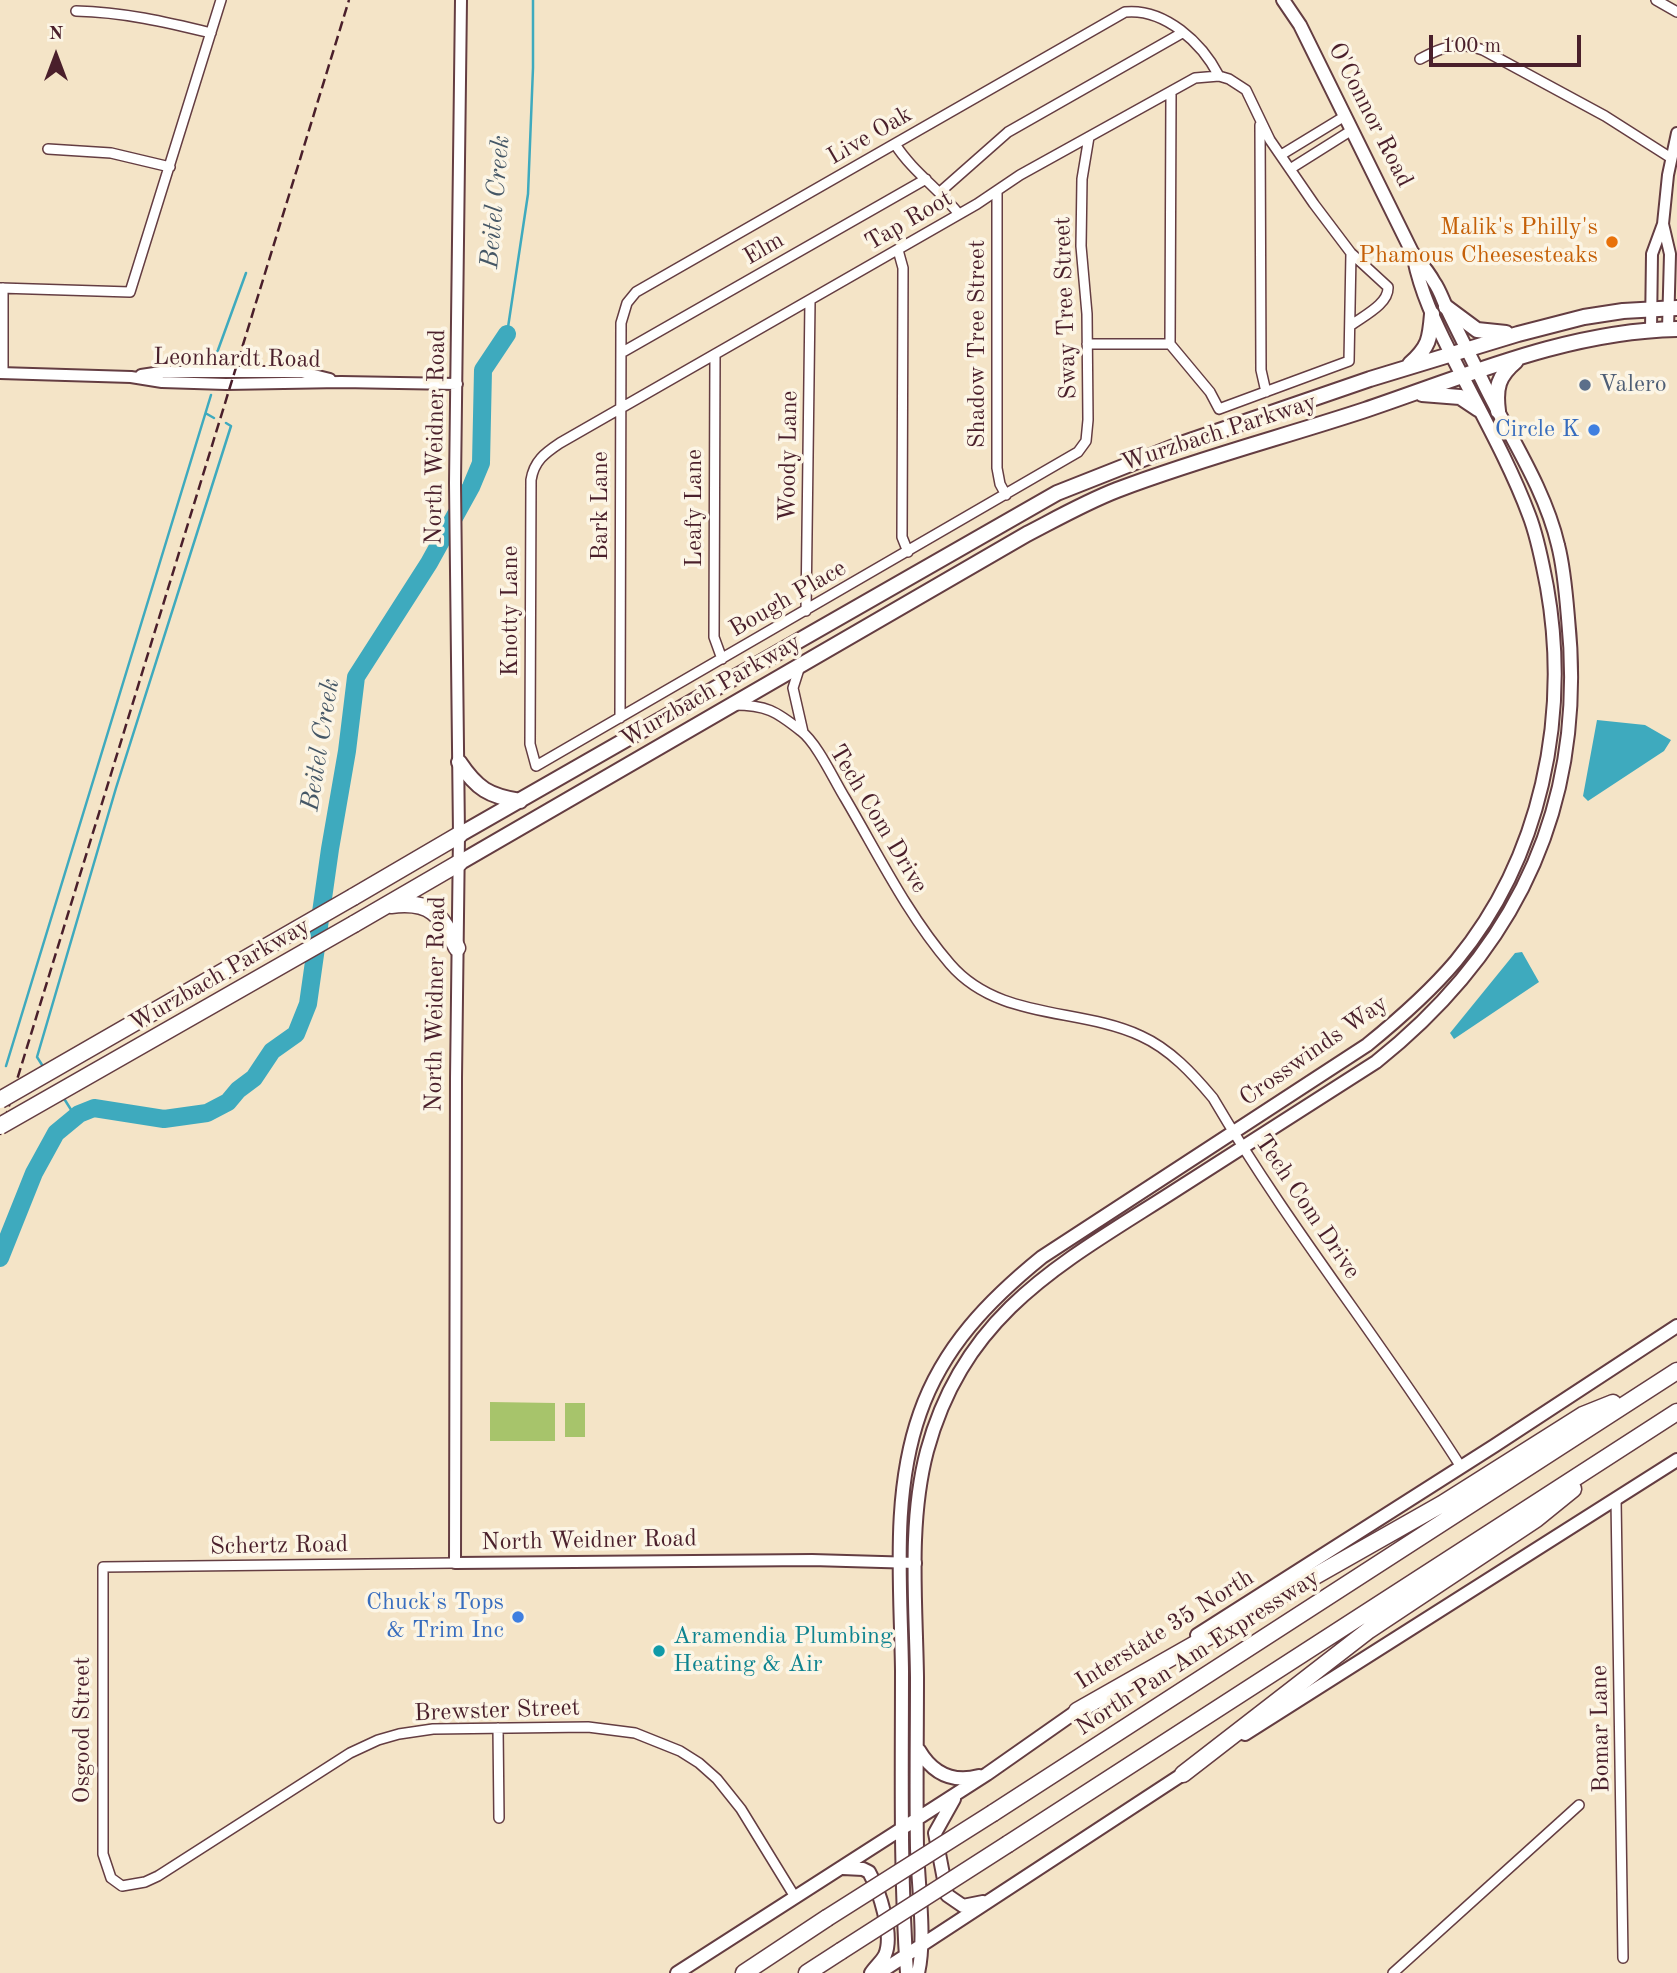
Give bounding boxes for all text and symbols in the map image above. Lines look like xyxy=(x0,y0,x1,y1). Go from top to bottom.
north arrow xyxy=(21,21,91,91)
scale bar xyxy=(1432,21,1584,65)
text: N xyxy=(49,25,63,44)
text: 100 m xyxy=(1442,36,1501,57)
street label: O'Connor Road xyxy=(1321,38,1419,192)
street label: Live Oak xyxy=(823,100,917,172)
water label: Beitel Creek xyxy=(475,134,517,270)
street label: Tap Root xyxy=(860,184,958,258)
place label: Malik's Philly's Phamous Cheesesteaks xyxy=(1359,214,1598,270)
street label: Sway Tree Street xyxy=(1048,216,1084,400)
street label: Elm xyxy=(739,226,789,272)
marker: Malik's Philly's Phamous Cheesesteaks xyxy=(1604,234,1620,250)
street label: Shadow Tree Street xyxy=(964,240,992,448)
street label: North Weidner Road xyxy=(420,329,452,545)
street label: Leonhardt Road xyxy=(153,343,321,375)
place label: Valero xyxy=(1599,371,1667,399)
marker: Valero xyxy=(1577,377,1593,393)
street label: Wurzbach Parkway xyxy=(1118,388,1320,478)
street label: Woody Lane xyxy=(773,390,805,522)
place label: Circle K xyxy=(1495,416,1580,444)
marker: Circle K xyxy=(1586,422,1602,438)
street label: Leafy Lane xyxy=(681,449,709,567)
street label: Bark Lane xyxy=(587,451,615,561)
street label: Knotty Lane xyxy=(497,545,525,677)
street label: Bough Place xyxy=(724,554,852,644)
street label: Wurzbach Parkway xyxy=(616,628,806,754)
water label: Beitel Creek xyxy=(295,677,347,813)
street label: Tech Com Drive xyxy=(822,739,934,899)
street label: North Weidner Road xyxy=(420,896,452,1112)
street label: Wurzbach Parkway xyxy=(125,912,315,1038)
street label: Crosswinds Way xyxy=(1234,989,1394,1113)
street label: Tech Com Drive xyxy=(1248,1129,1366,1285)
street label: North Weidner Road xyxy=(481,1525,697,1557)
street label: Schertz Road xyxy=(210,1530,348,1562)
street label: North Pan Am Expressway xyxy=(1071,1563,1325,1743)
street label: Interstate 35 North xyxy=(1071,1564,1259,1696)
place label: Chuck's Tops & Trim Inc xyxy=(366,1589,504,1645)
marker: Chuck's Tops & Trim Inc xyxy=(510,1609,526,1625)
place label: Aramendia Plumbing Heating & Air xyxy=(673,1623,893,1679)
marker: Aramendia Plumbing Heating & Air xyxy=(651,1643,667,1659)
street label: Osgood Street xyxy=(69,1657,97,1803)
street label: Bomar Lane xyxy=(1585,1665,1617,1793)
street label: Brewster Street xyxy=(414,1694,580,1728)

